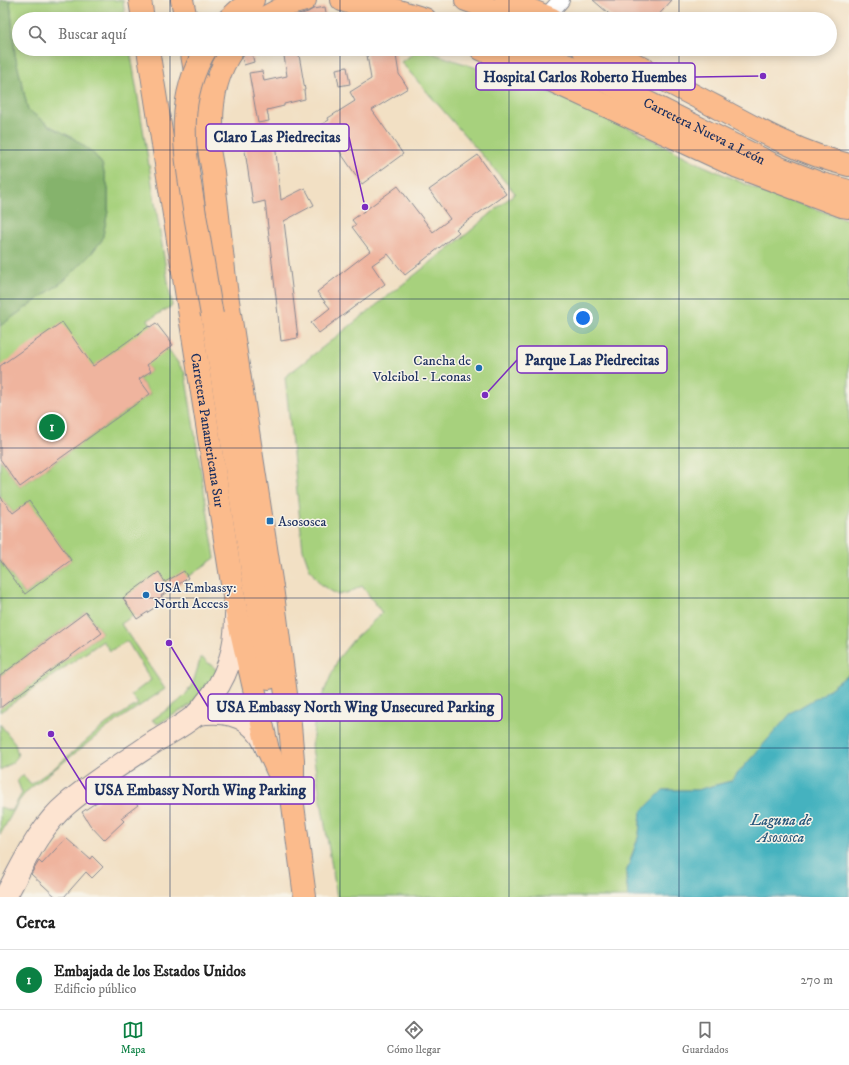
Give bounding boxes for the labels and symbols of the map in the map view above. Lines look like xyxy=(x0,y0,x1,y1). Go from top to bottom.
callout: Hospital Carlos Roberto Huembes xyxy=(476,63,695,90)
text: Hospital Carlos Roberto Huembes xyxy=(483,68,687,87)
street label: Carretera Nueva a León xyxy=(640,94,769,170)
callout: Claro Las Piedrecitas xyxy=(206,124,349,151)
text: Claro Las Piedrecitas xyxy=(214,128,340,147)
your location xyxy=(573,308,593,328)
callout: Parque Las Piedrecitas xyxy=(517,346,667,373)
text: Parque Las Piedrecitas xyxy=(525,351,659,371)
street label: Carretera Panamericana Sur xyxy=(186,352,228,510)
place label: Cancha de Voleibol - Leonas xyxy=(372,352,471,386)
marker: Cancha de Voleibol - Leonas xyxy=(474,363,484,373)
pin: 1 xyxy=(39,412,65,442)
place label: Asososca xyxy=(278,513,327,531)
marker: Asososca xyxy=(265,516,275,526)
place label: USA Embassy: North Access xyxy=(154,579,237,613)
marker: USA Embassy: North Access xyxy=(141,590,151,600)
callout: USA Embassy North Wing Unsecured Parking xyxy=(208,694,502,721)
text: USA Embassy North Wing Unsecured Parking xyxy=(216,698,495,717)
callout: USA Embassy North Wing Parking xyxy=(86,777,314,804)
text: USA Embassy North Wing Parking xyxy=(94,781,306,800)
water label: Laguna de Asososca xyxy=(750,811,812,847)

